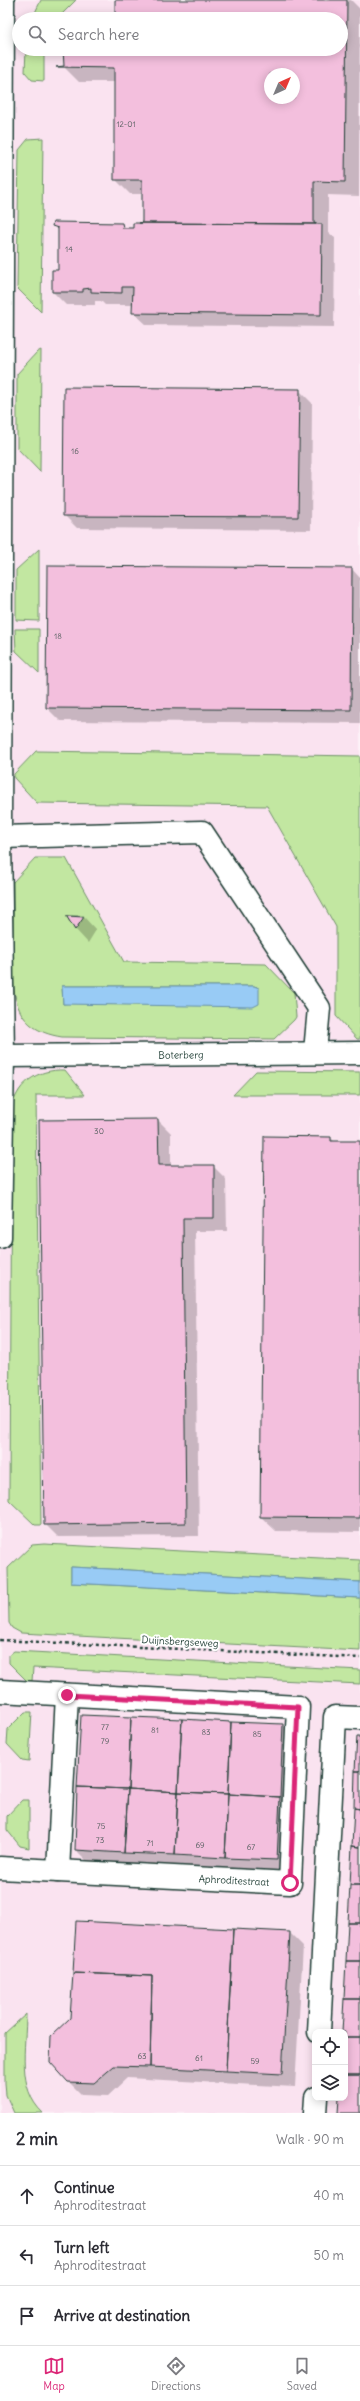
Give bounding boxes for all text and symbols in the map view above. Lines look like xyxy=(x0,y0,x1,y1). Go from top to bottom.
search box xyxy=(12,12,348,56)
icon: search xyxy=(26,23,48,45)
text: Search here xyxy=(58,25,139,44)
north arrow xyxy=(264,68,300,104)
house number: 12-01 xyxy=(116,119,136,129)
house number: 14 xyxy=(65,244,73,254)
house number: 16 xyxy=(71,446,79,456)
house number: 18 xyxy=(54,631,62,641)
street label: Boterberg xyxy=(158,1048,204,1062)
house number: 30 xyxy=(94,1126,104,1136)
street label: Duijnsbergseweg xyxy=(141,1633,219,1650)
route end xyxy=(58,1686,76,1704)
house number: 77 xyxy=(101,1722,109,1732)
house number: 81 xyxy=(151,1725,159,1735)
house number: 83 xyxy=(201,1727,211,1737)
house number: 85 xyxy=(252,1729,262,1739)
house number: 79 xyxy=(101,1736,110,1746)
house number: 75 xyxy=(97,1821,106,1831)
house number: 73 xyxy=(96,1835,105,1845)
house number: 71 xyxy=(146,1838,154,1848)
house number: 69 xyxy=(195,1840,205,1850)
house number: 67 xyxy=(247,1842,255,1852)
street label: Aphroditestraat xyxy=(198,1872,270,1889)
route start xyxy=(281,1874,299,1892)
map controls xyxy=(312,2029,348,2101)
button: locate xyxy=(312,2029,348,2065)
house number: 63 xyxy=(137,2051,147,2061)
house number: 61 xyxy=(195,2053,203,2063)
house number: 59 xyxy=(250,2056,260,2066)
button: layers xyxy=(312,2065,348,2101)
text: 2 min xyxy=(16,2128,58,2150)
text: Walk · 90 m xyxy=(276,2131,344,2148)
text: Continue xyxy=(54,2178,115,2197)
icon: ahead xyxy=(16,2185,38,2207)
text: 40 m xyxy=(313,2187,344,2204)
text: Aphroditestraat xyxy=(54,2197,146,2214)
text: Turn left xyxy=(54,2238,109,2257)
icon: left xyxy=(16,2245,38,2267)
text: 50 m xyxy=(313,2247,344,2264)
text: Aphroditestraat xyxy=(54,2257,146,2274)
icon: arrive xyxy=(16,2305,38,2327)
text: Arrive at destination xyxy=(54,2306,190,2325)
tab: Map xyxy=(43,2355,65,2393)
tab: Directions xyxy=(151,2355,201,2393)
tab: Saved xyxy=(287,2355,317,2393)

